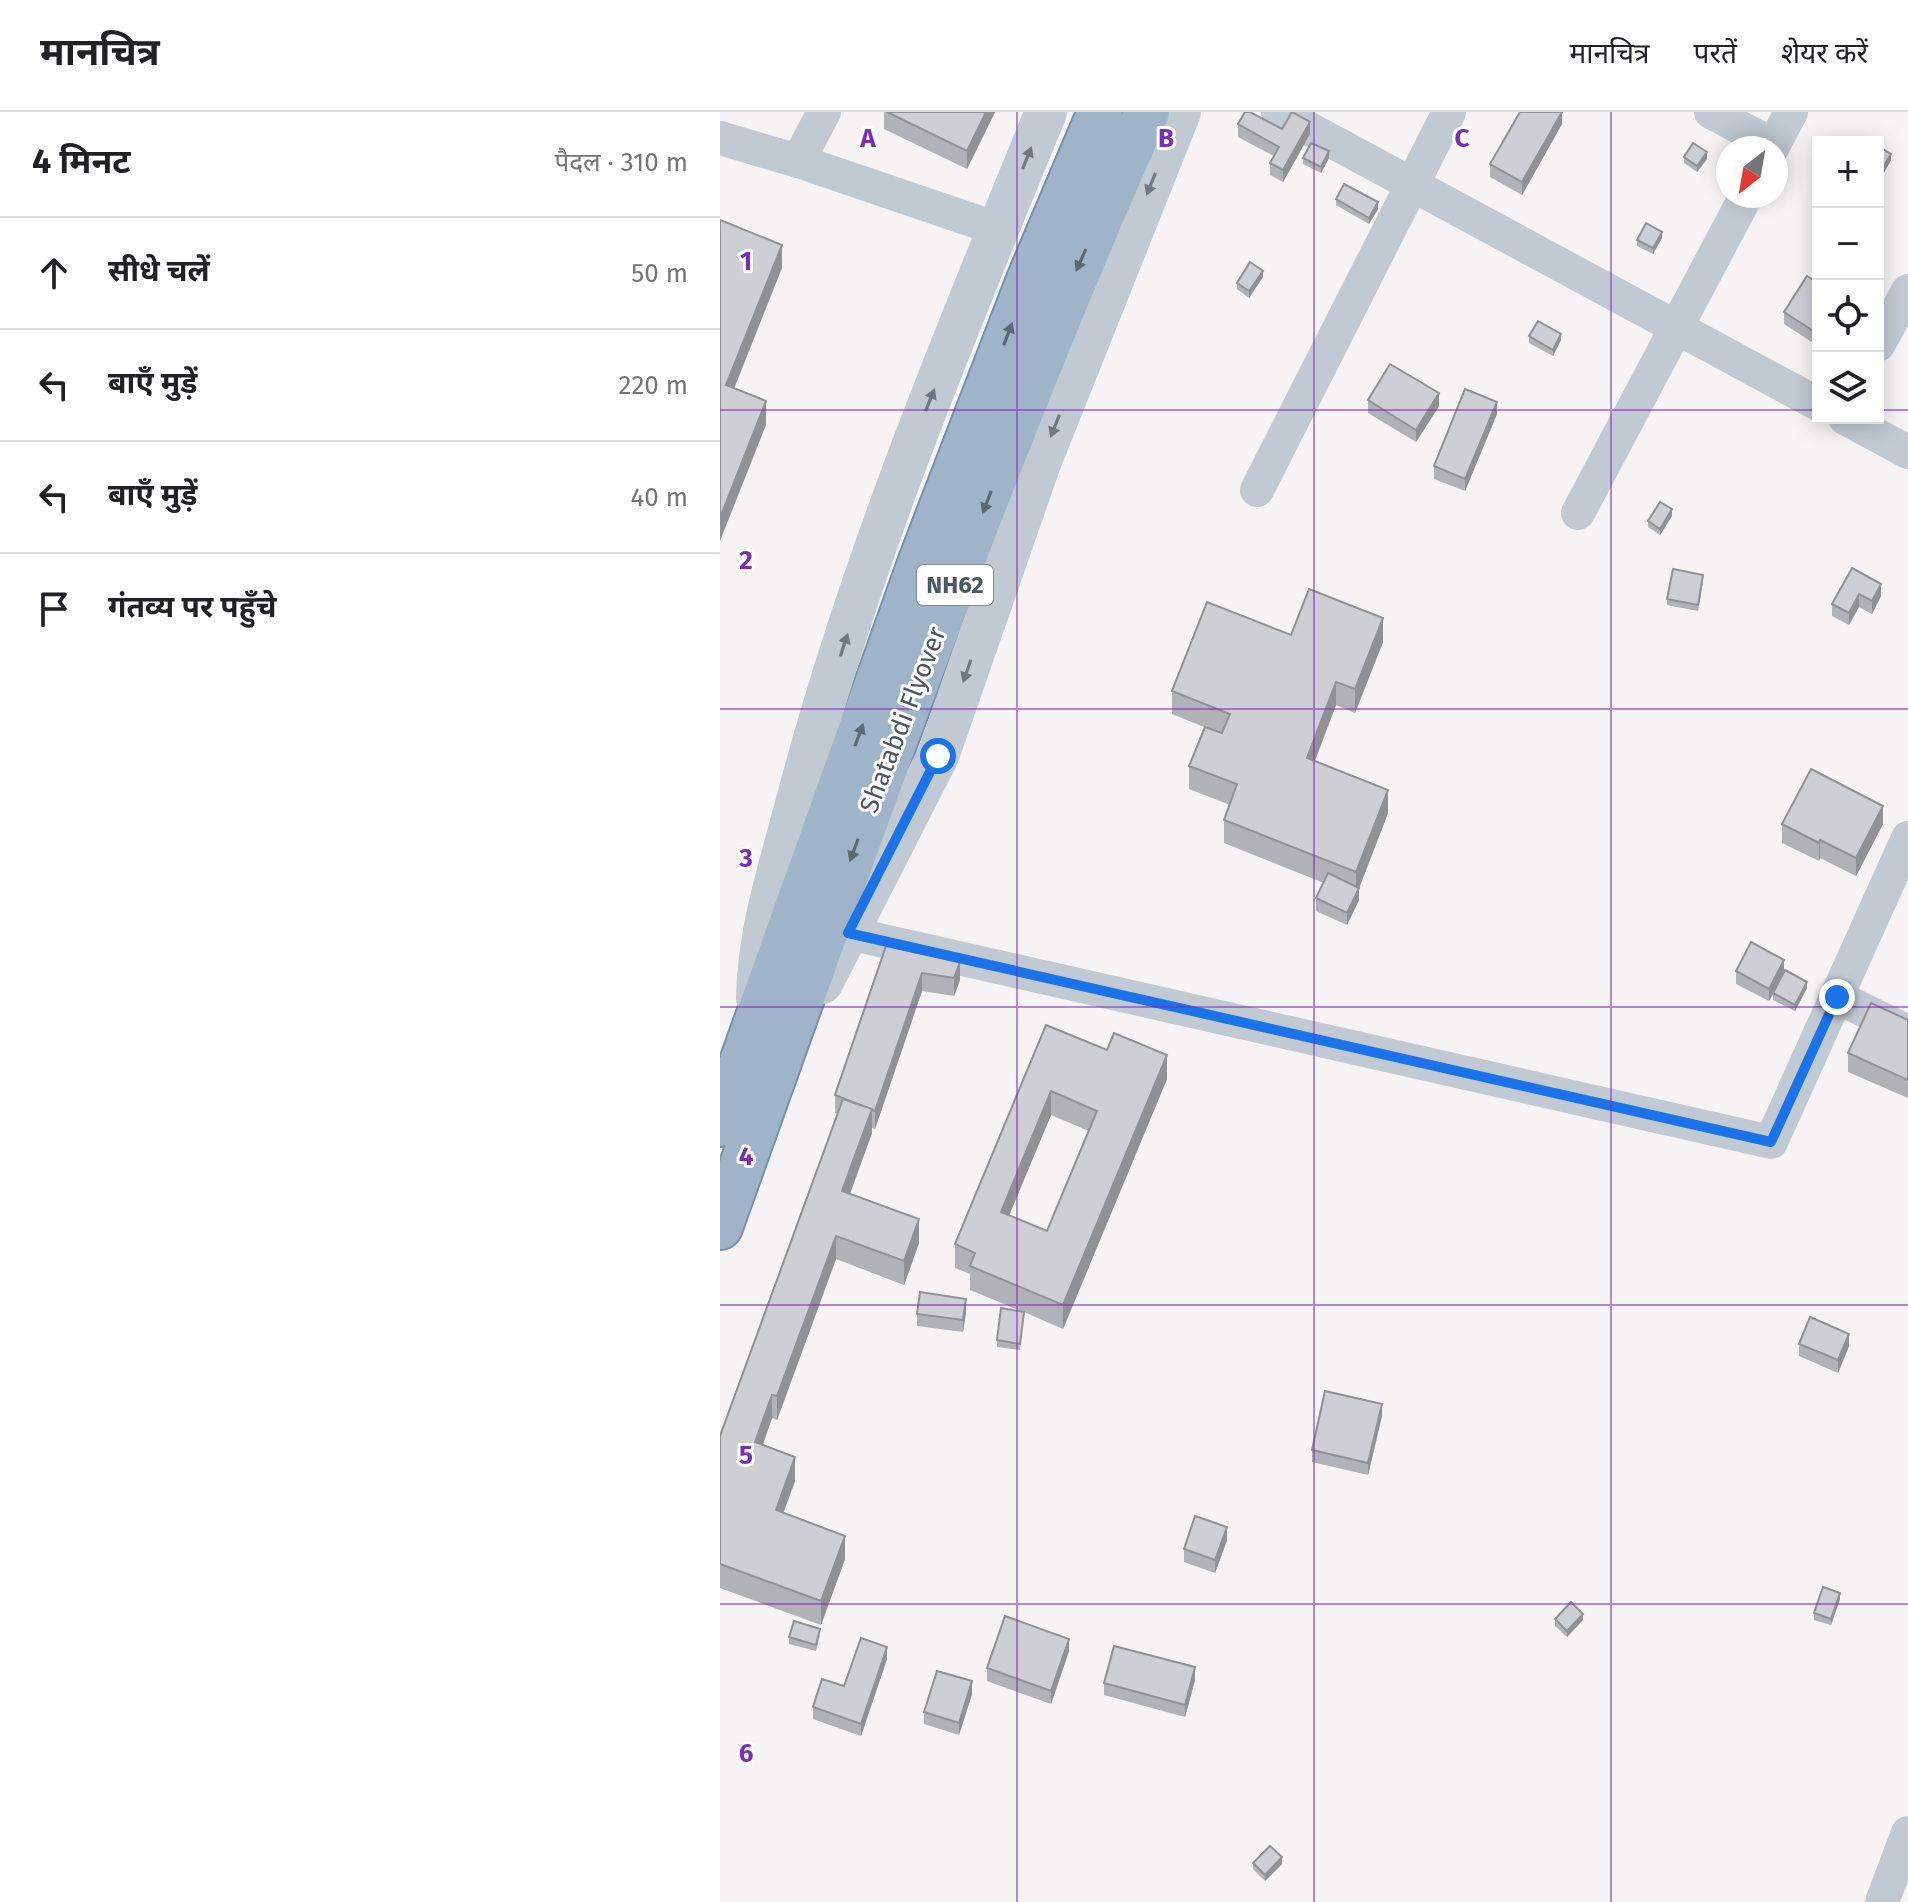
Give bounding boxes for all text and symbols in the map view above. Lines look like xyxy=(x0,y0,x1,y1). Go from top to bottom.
text: मानचित्र xyxy=(40,29,160,75)
text: मानचित्र xyxy=(1570,37,1650,70)
text: परतें xyxy=(1694,37,1737,70)
text: शेयर करें xyxy=(1781,37,1868,70)
text: A xyxy=(859,123,876,154)
text: B xyxy=(1158,123,1174,154)
text: C xyxy=(1455,123,1470,154)
north arrow xyxy=(1716,136,1788,208)
map controls xyxy=(1812,136,1884,424)
button: + xyxy=(1812,136,1884,208)
text: 4 मिनट xyxy=(32,141,131,182)
one-way arrow xyxy=(1021,146,1034,170)
text: पैदल · 310 m xyxy=(555,147,688,178)
one-way arrow xyxy=(1144,172,1157,196)
button: − xyxy=(1812,208,1884,280)
text: 1 xyxy=(740,246,752,277)
one-way arrow xyxy=(1074,248,1088,272)
icon: ahead xyxy=(32,251,76,295)
text: सीधे चलें xyxy=(108,253,210,289)
text: 50 m xyxy=(631,258,688,289)
button: locate xyxy=(1812,280,1884,352)
one-way arrow xyxy=(1002,322,1015,346)
button: layers xyxy=(1812,352,1884,424)
icon: left xyxy=(32,363,76,407)
text: बाएँ मुड़ें xyxy=(108,365,197,401)
text: 220 m xyxy=(619,370,688,401)
one-way arrow xyxy=(924,388,937,412)
one-way arrow xyxy=(1048,414,1061,438)
icon: left xyxy=(32,475,76,519)
text: बाएँ मुड़ें xyxy=(108,477,197,513)
text: 40 m xyxy=(630,482,688,513)
one-way arrow xyxy=(980,490,993,514)
text: 2 xyxy=(739,545,753,576)
road number: NH62 xyxy=(917,565,993,605)
icon: arrive xyxy=(32,587,76,631)
text: गंतव्य पर पहुँचे xyxy=(108,589,276,625)
street label: Shatabdi Flyover xyxy=(853,623,953,817)
one-way arrow xyxy=(838,632,851,656)
one-way arrow xyxy=(961,659,973,683)
one-way arrow xyxy=(853,723,865,747)
route start xyxy=(920,738,956,774)
one-way arrow xyxy=(848,838,860,862)
text: 3 xyxy=(738,843,753,874)
route end xyxy=(1819,979,1855,1015)
text: 4 xyxy=(739,1141,754,1172)
text: 5 xyxy=(739,1440,753,1471)
text: 6 xyxy=(739,1738,754,1769)

